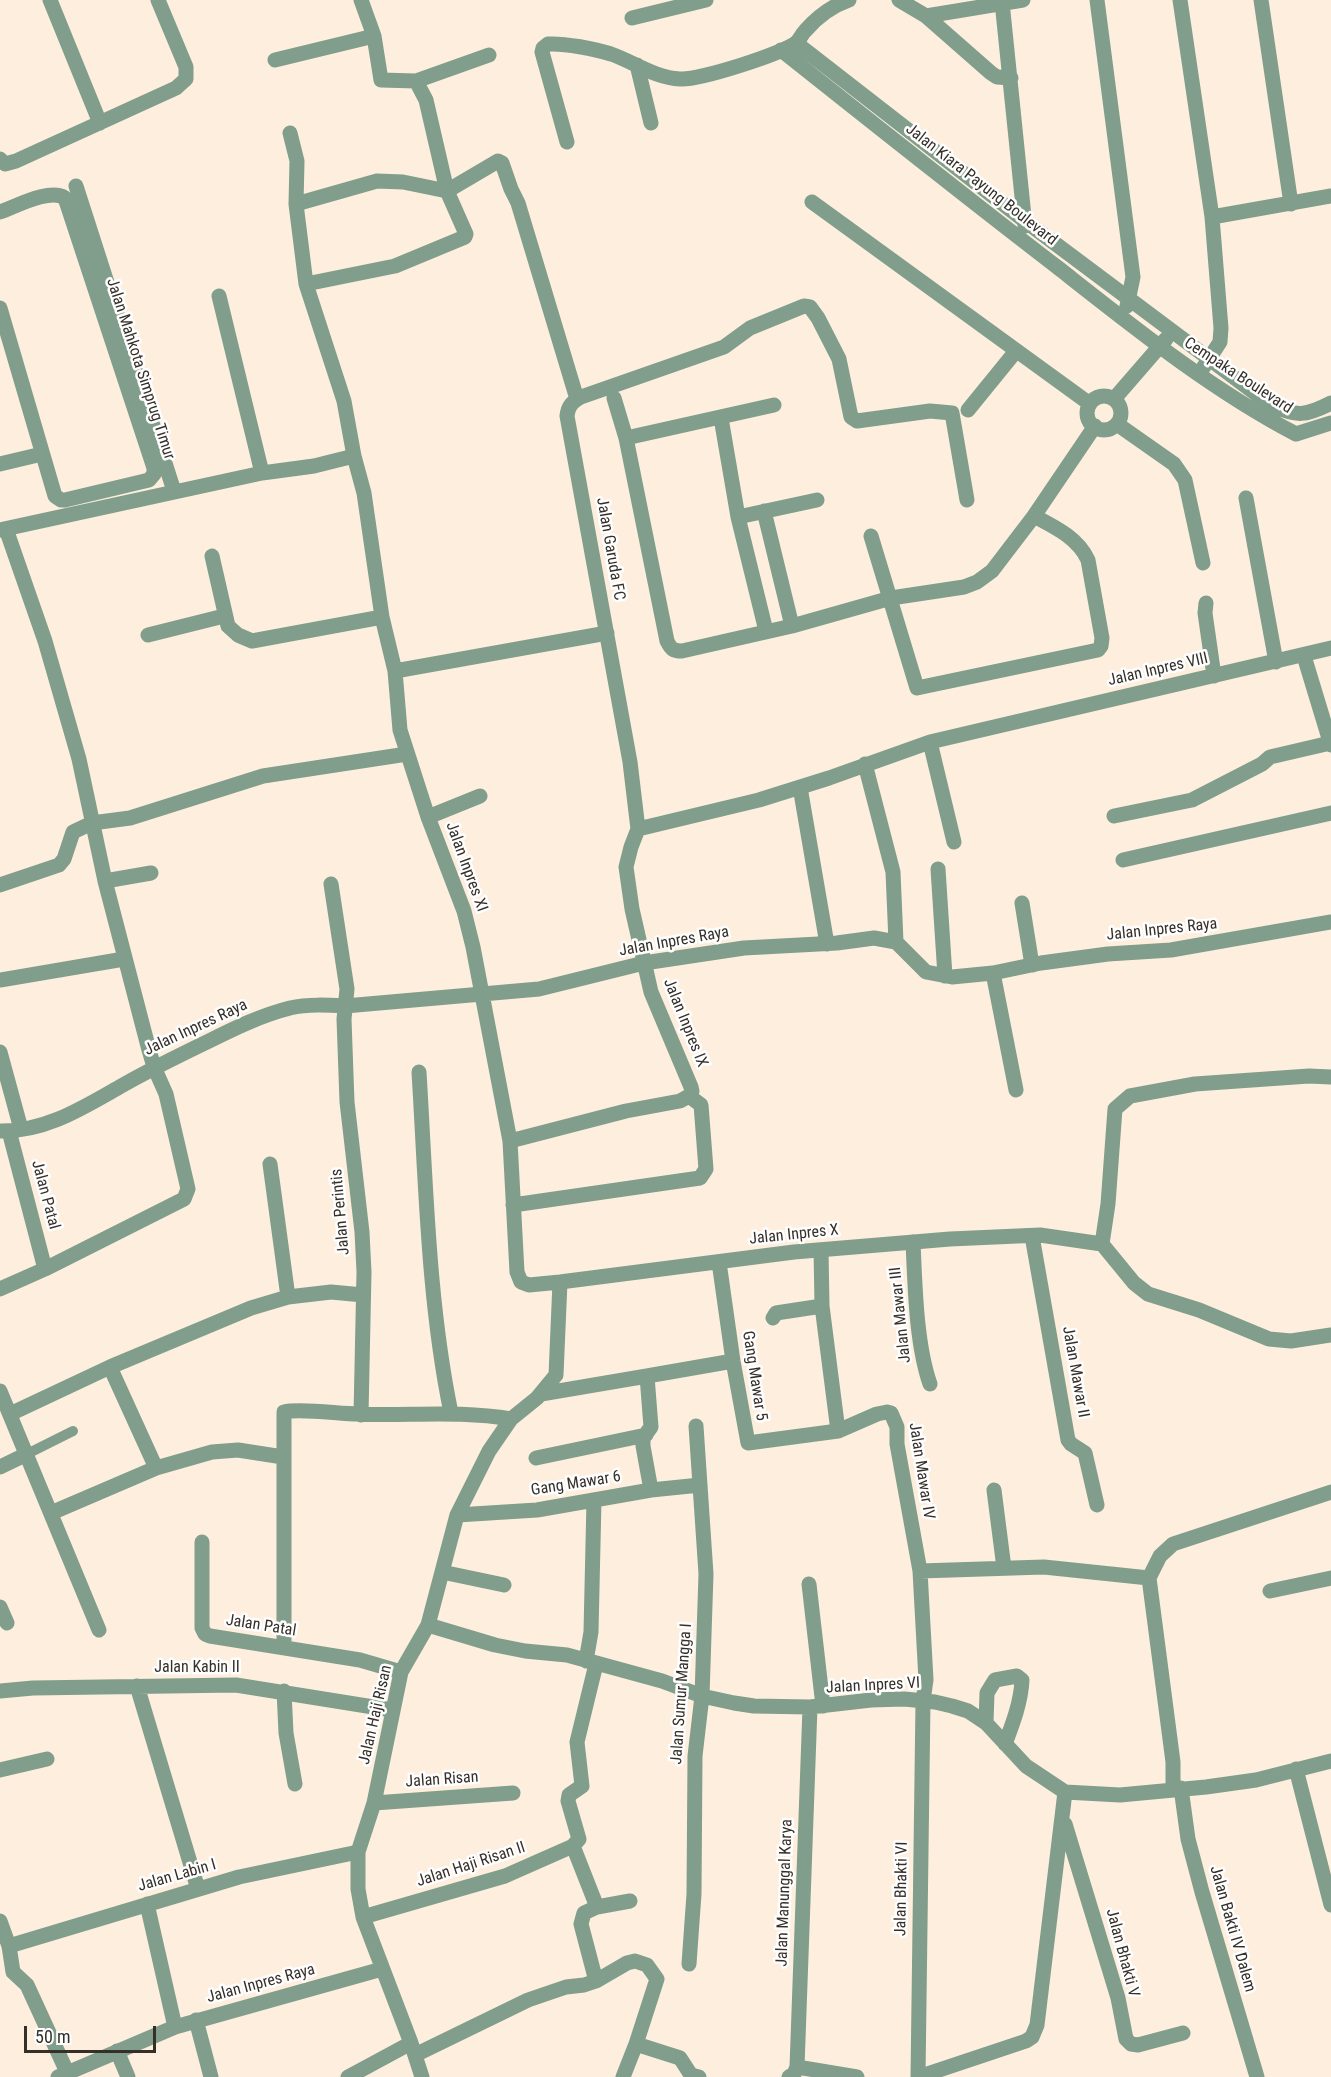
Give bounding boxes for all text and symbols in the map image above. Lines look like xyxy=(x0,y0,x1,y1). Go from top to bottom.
street label: Jalan Kiara Payung Boulevard xyxy=(901,120,1061,250)
street label: Jalan Mahkota Simprug Timur xyxy=(102,276,178,462)
street label: Cempaka Boulevard xyxy=(1180,334,1296,418)
street label: Jalan Garuda FC xyxy=(592,496,628,602)
street label: Jalan Inpres VIII xyxy=(1106,649,1210,691)
street label: Jalan Inpres XI xyxy=(441,820,491,914)
street label: Jalan Inpres Raya xyxy=(1106,915,1218,945)
street label: Jalan Inpres Raya xyxy=(618,923,730,961)
street label: Jalan Inpres IX xyxy=(659,976,711,1070)
street label: Jalan Inpres Raya xyxy=(142,996,250,1060)
street label: Jalan Patal xyxy=(27,1158,63,1232)
street label: Jalan Perintis xyxy=(328,1168,354,1256)
street label: Jalan Inpres X xyxy=(748,1221,840,1249)
street label: Jalan Mawar III xyxy=(886,1266,916,1364)
street label: Jalan Mawar II xyxy=(1058,1325,1092,1419)
street label: Gang Mawar 5 xyxy=(737,1330,771,1422)
street label: Jalan Mawar IV xyxy=(904,1421,938,1521)
street label: Gang Mawar 6 xyxy=(530,1467,622,1501)
street label: Jalan Patal xyxy=(225,1611,297,1641)
street label: Jalan Sumur Mangga I xyxy=(668,1623,696,1765)
street label: Jalan Kabin II xyxy=(154,1658,240,1678)
street label: Jalan Haji Risan xyxy=(355,1663,397,1767)
street label: Jalan Inpres VI xyxy=(826,1674,920,1698)
street label: Jalan Risan xyxy=(405,1768,479,1792)
street label: Jalan Manunggal Karya xyxy=(773,1819,797,1967)
street label: Jalan Haji Risan II xyxy=(414,1838,528,1892)
street label: Jalan Bhakti VI xyxy=(892,1842,912,1936)
street label: Jalan Labin I xyxy=(136,1856,218,1896)
street label: Jalan Bakti IV Dalem xyxy=(1205,1864,1259,1994)
street label: Jalan Bhakti V xyxy=(1101,1907,1143,1999)
street label: Jalan Inpres Raya xyxy=(205,1960,317,2008)
scale bar xyxy=(27,2014,159,2052)
text: 50 m xyxy=(35,2026,70,2047)

